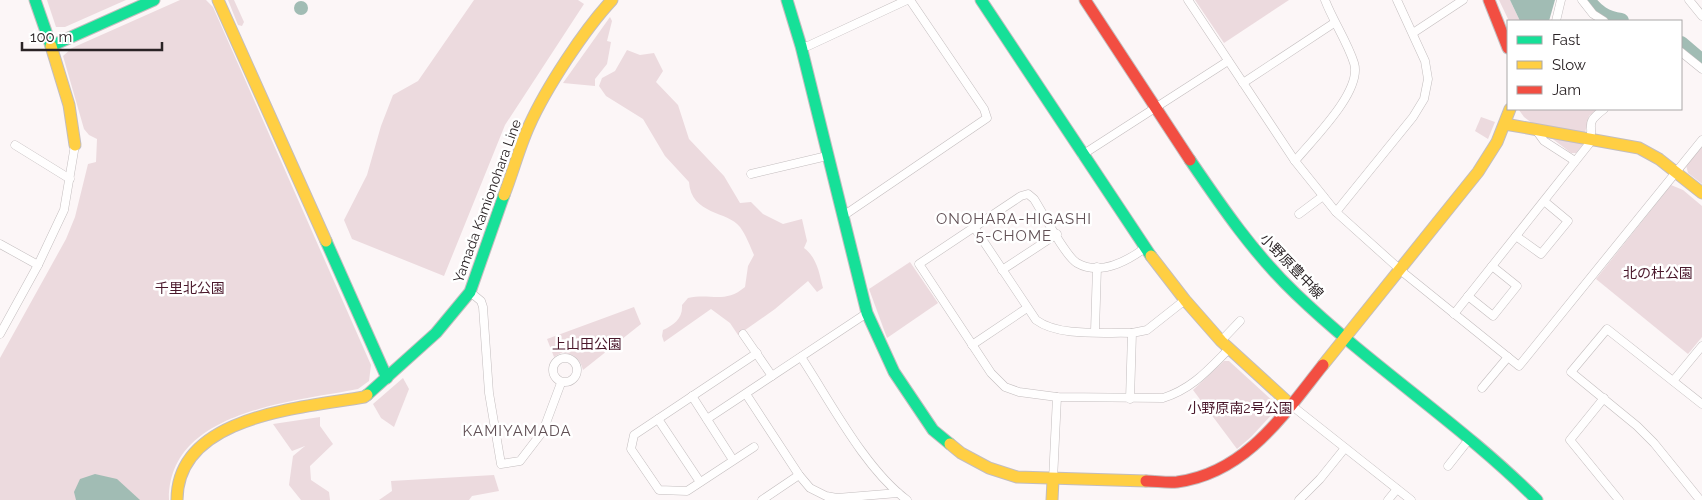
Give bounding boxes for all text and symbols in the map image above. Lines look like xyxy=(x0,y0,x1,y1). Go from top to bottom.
scale bar xyxy=(22,20,162,52)
legend xyxy=(1507,20,1682,110)
text: 100 m xyxy=(30,28,72,46)
text: Fast xyxy=(1552,31,1580,49)
text: Slow xyxy=(1552,56,1586,74)
text: Jam xyxy=(1552,81,1581,99)
street label: Yamada Kamionohara Line xyxy=(450,117,524,285)
district label: ONOHARA-HIGASHI 5-CHOME xyxy=(936,210,1092,245)
street label: 小野原豊中線 xyxy=(1257,230,1327,302)
park label: 北の杜公園 xyxy=(1623,265,1693,281)
park label: 千里北公園 xyxy=(155,280,225,296)
park label: 上山田公園 xyxy=(552,336,622,352)
park label: 小野原南2号公園 xyxy=(1187,400,1293,416)
district label: KAMIYAMADA xyxy=(462,422,572,440)

